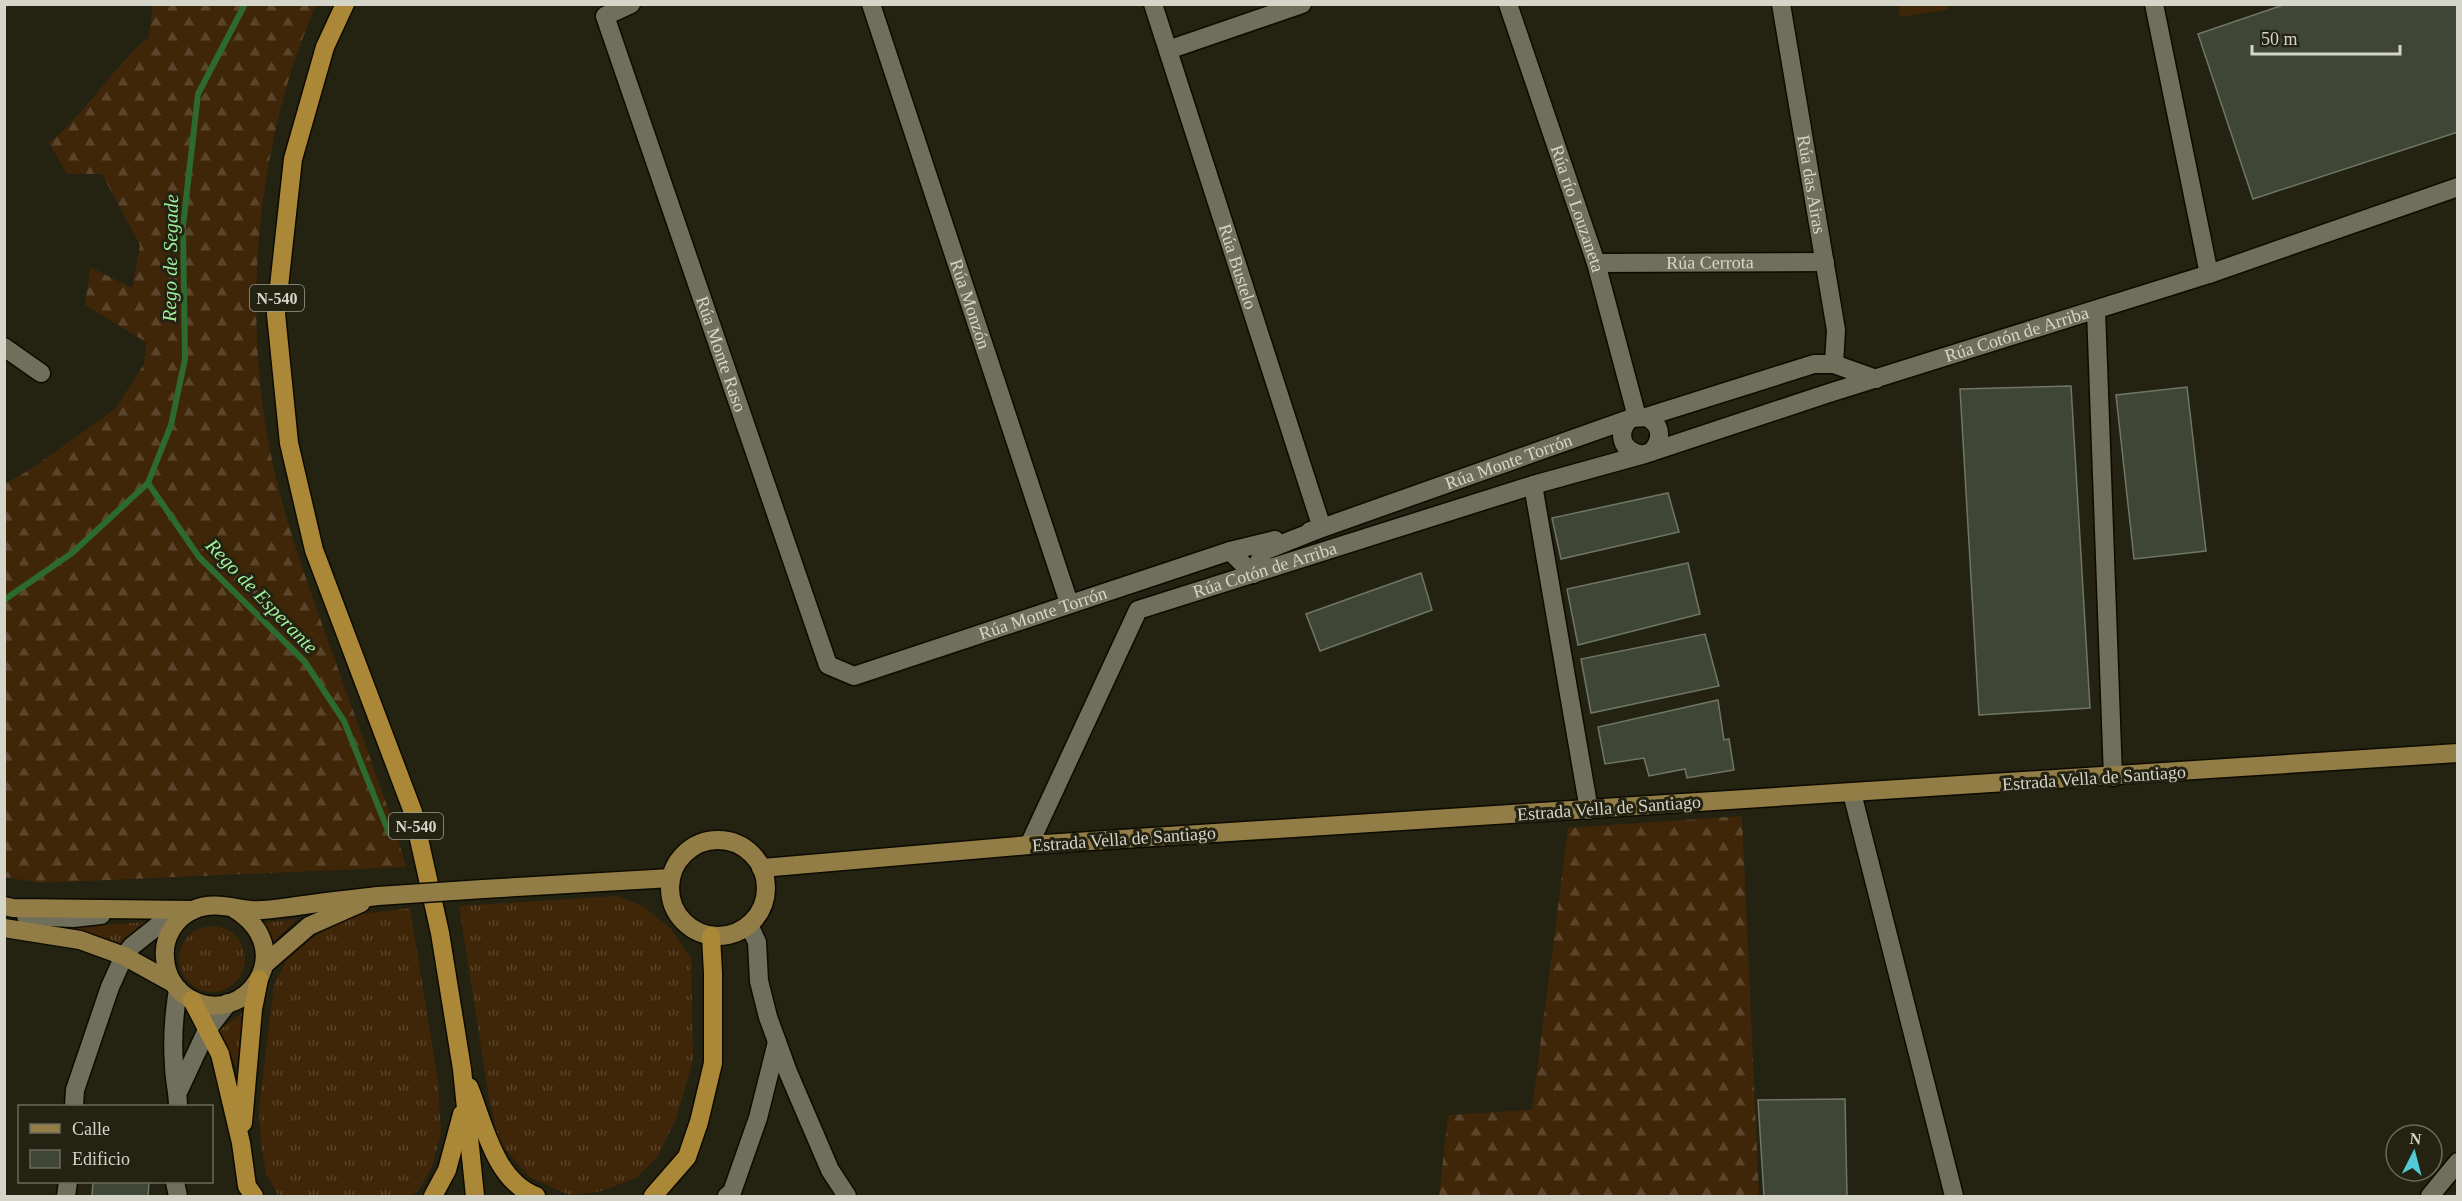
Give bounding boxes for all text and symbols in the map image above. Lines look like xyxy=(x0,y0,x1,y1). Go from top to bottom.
scale bar xyxy=(2252,18,2400,56)
text: 50 m xyxy=(2261,29,2298,49)
street label: Rúa das Airas xyxy=(1793,133,1830,235)
street label: Rúa río Louzaneta xyxy=(1547,142,1608,274)
water label: Rego de Segade xyxy=(158,194,183,323)
street label: Rúa Bustelo xyxy=(1215,221,1261,312)
street label: Rúa Cerrota xyxy=(1666,252,1754,273)
street label: Rúa Monzón xyxy=(946,256,994,352)
road number: N-540 xyxy=(250,285,304,311)
street label: Rúa Monte Raso xyxy=(692,293,750,414)
street label: Rúa Cotón de Arriba xyxy=(1942,302,2091,366)
street label: Rúa Monte Torrón xyxy=(1442,430,1575,493)
water label: Rego de Esperante xyxy=(200,533,322,659)
street label: Rúa Cotón de Arriba xyxy=(1190,538,1339,602)
street label: Rúa Monte Torrón xyxy=(976,583,1109,644)
street label: Estrada Vella de Santiago xyxy=(2001,762,2187,794)
street label: Estrada Vella de Santiago xyxy=(1516,792,1702,824)
road number: N-540 xyxy=(389,813,443,839)
street label: Estrada Vella de Santiago xyxy=(1031,823,1217,855)
legend xyxy=(18,1105,213,1183)
text: Calle xyxy=(72,1119,110,1139)
north arrow xyxy=(2384,1123,2444,1183)
text: N xyxy=(2409,1130,2423,1148)
text: Edificio xyxy=(72,1149,130,1169)

